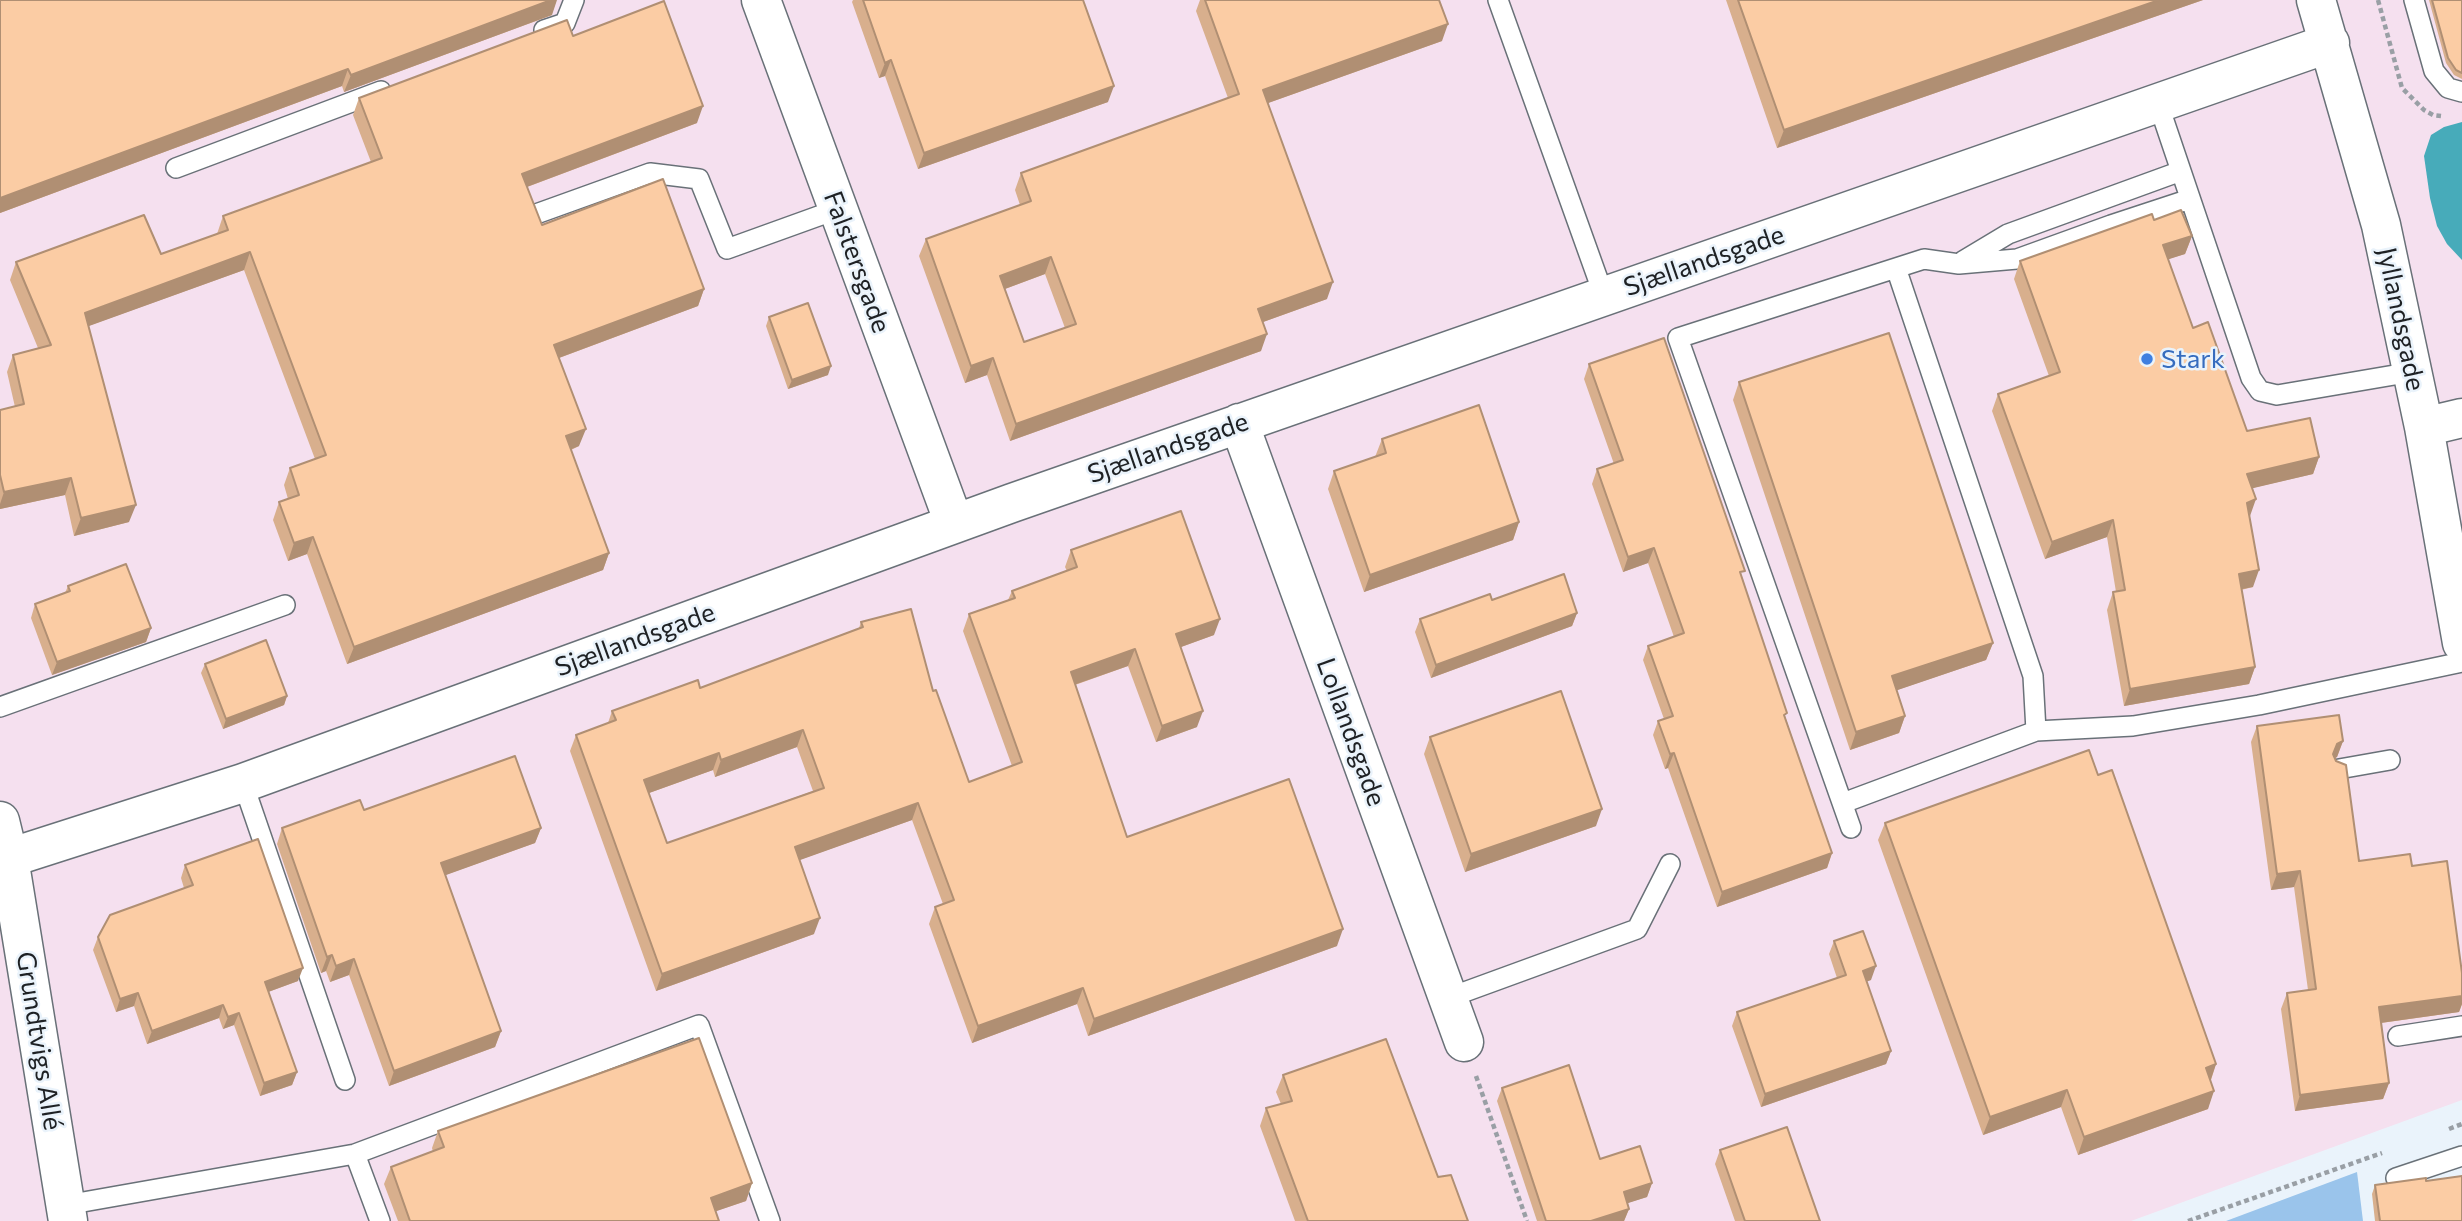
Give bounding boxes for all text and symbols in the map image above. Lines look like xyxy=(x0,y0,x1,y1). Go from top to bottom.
street label: Falstersgade xyxy=(817,187,897,337)
street label: Sjællandsgade xyxy=(1620,219,1788,303)
street label: Jyllandsgade xyxy=(2371,244,2431,394)
place label: Stark xyxy=(2161,343,2225,375)
marker: Stark xyxy=(2139,351,2155,367)
street label: Sjællandsgade xyxy=(1084,406,1252,490)
street label: Sjællandsgade xyxy=(551,597,719,683)
street label: Lollandsgade xyxy=(1310,654,1392,810)
street label: Grundtvigs Allé xyxy=(9,950,69,1132)

